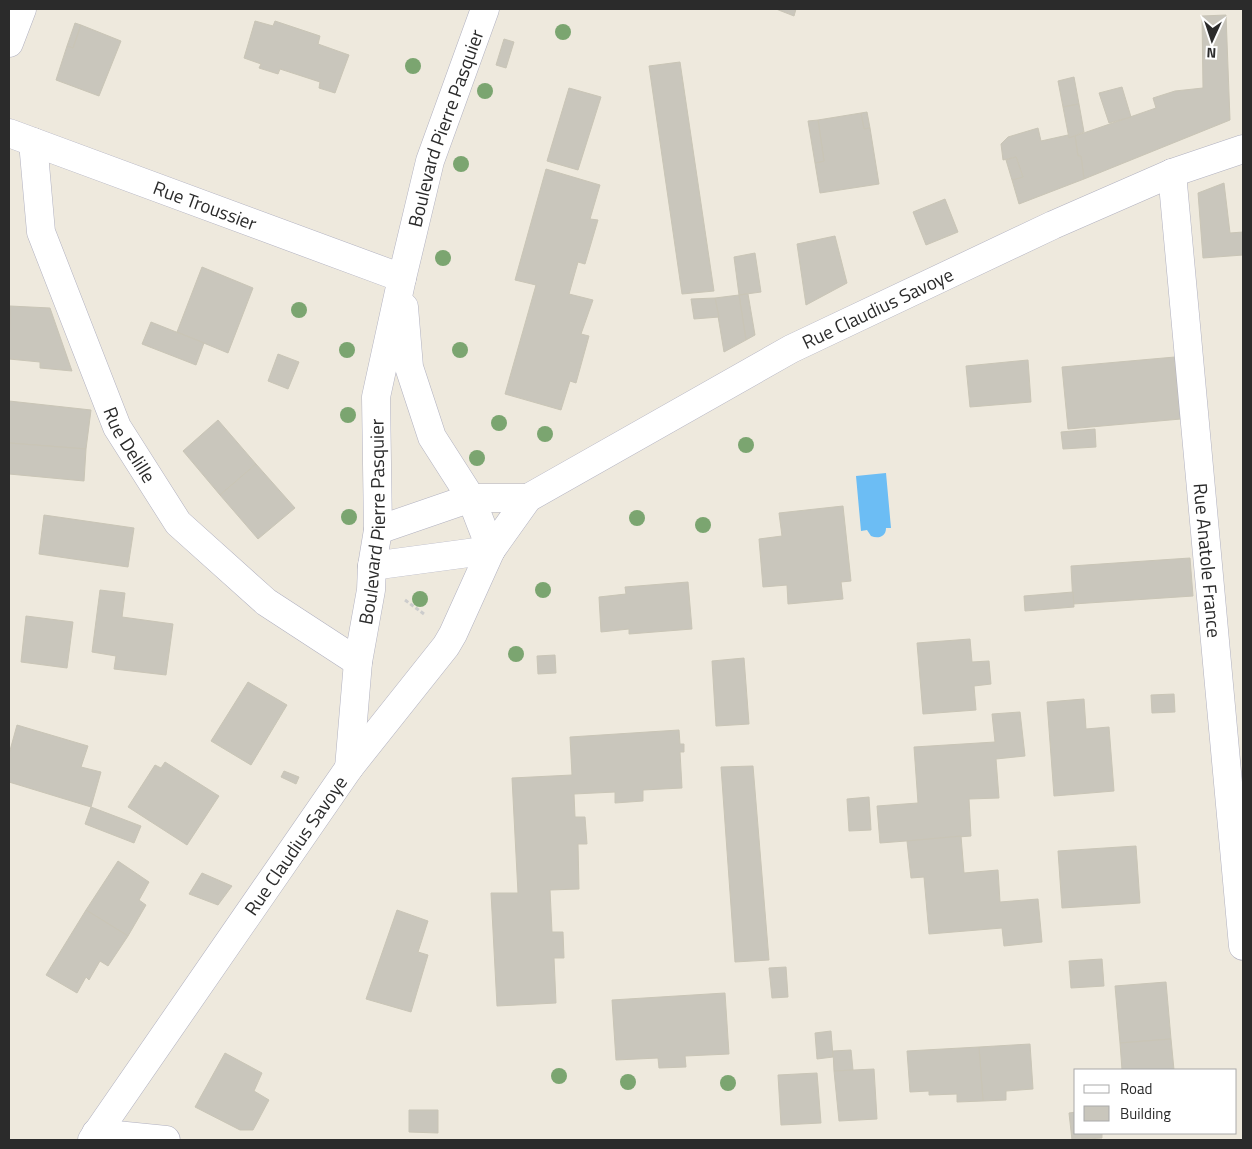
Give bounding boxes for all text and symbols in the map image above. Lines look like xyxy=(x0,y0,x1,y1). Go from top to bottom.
north arrow xyxy=(1187,15,1237,65)
street label: Boulevard Pierre Pasquier xyxy=(400,25,491,230)
text: N xyxy=(1206,43,1217,64)
street label: Rue Troussier xyxy=(149,172,262,237)
street label: Rue Claudius Savoye xyxy=(797,259,958,356)
street label: Rue Delille xyxy=(96,402,164,488)
street label: Boulevard Pierre Pasquier xyxy=(350,418,392,627)
street label: Rue Anatole France xyxy=(1187,482,1230,639)
street label: Rue Claudius Savoye xyxy=(236,769,354,921)
legend xyxy=(1074,1069,1237,1134)
text: Road xyxy=(1120,1077,1152,1100)
text: Building xyxy=(1120,1102,1171,1125)

